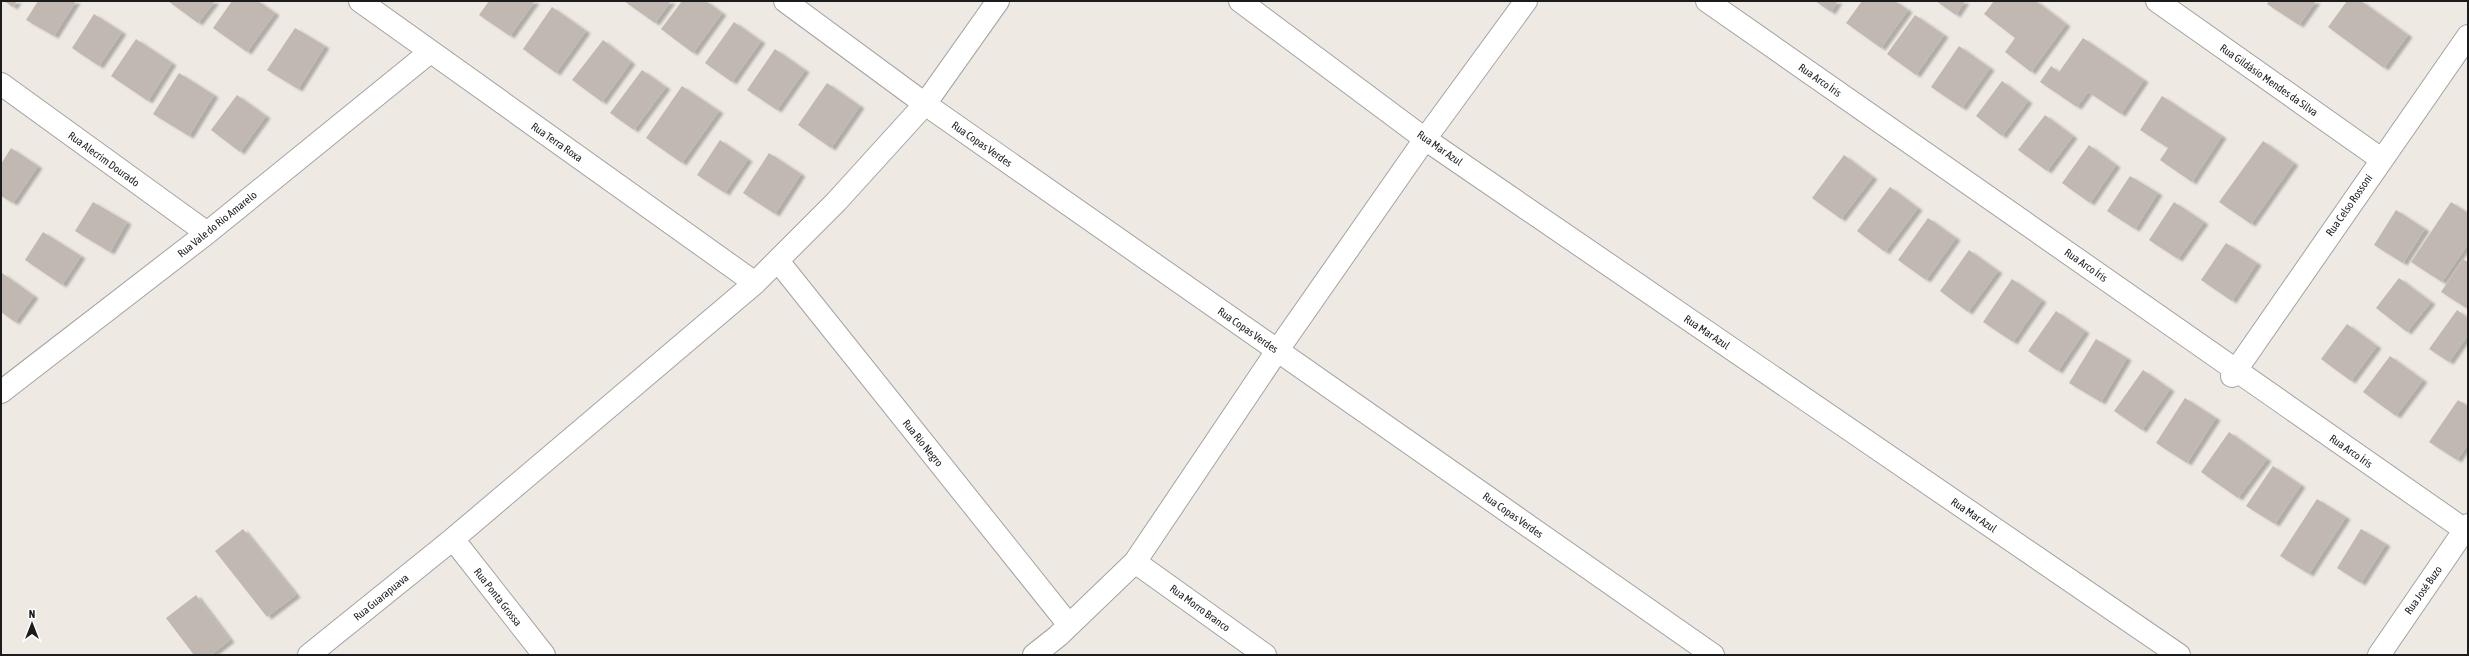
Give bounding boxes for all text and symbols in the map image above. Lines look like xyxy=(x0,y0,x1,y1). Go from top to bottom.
street label: Rua Gildásio Mendes da Silva xyxy=(2218,42,2320,118)
street label: Rua Arco Íris xyxy=(1796,61,1844,99)
street label: Rua Copas Verdes xyxy=(950,119,1014,169)
street label: Rua Terra Roxa xyxy=(529,120,585,164)
street label: Rua Mar Azul xyxy=(1415,128,1465,168)
street label: Rua Alecrim Dourado xyxy=(66,129,142,189)
street label: Rua Celso Rossoni xyxy=(2323,172,2375,238)
street label: Rua Vale do Rio Amarelo xyxy=(175,188,259,260)
street label: Rua Arco Íris xyxy=(2062,246,2110,284)
street label: Rua Copas Verdes xyxy=(1216,305,1280,355)
street label: Rua Mar Azul xyxy=(1682,312,1732,352)
street label: Rua Rio Negro xyxy=(900,417,946,469)
street label: Rua Arco Íris xyxy=(2327,432,2375,470)
street label: Rua Copas Verdes xyxy=(1481,490,1545,540)
street label: Rua Mar Azul xyxy=(1949,495,1999,535)
street label: Rua José Buzo xyxy=(2402,564,2444,616)
street label: Rua Ponta Grossa xyxy=(472,566,524,628)
street label: Rua Guarapuava xyxy=(351,571,411,623)
street label: Rua Morro Branco xyxy=(1168,582,1232,634)
north arrow xyxy=(12,604,52,644)
text: N xyxy=(29,608,35,620)

